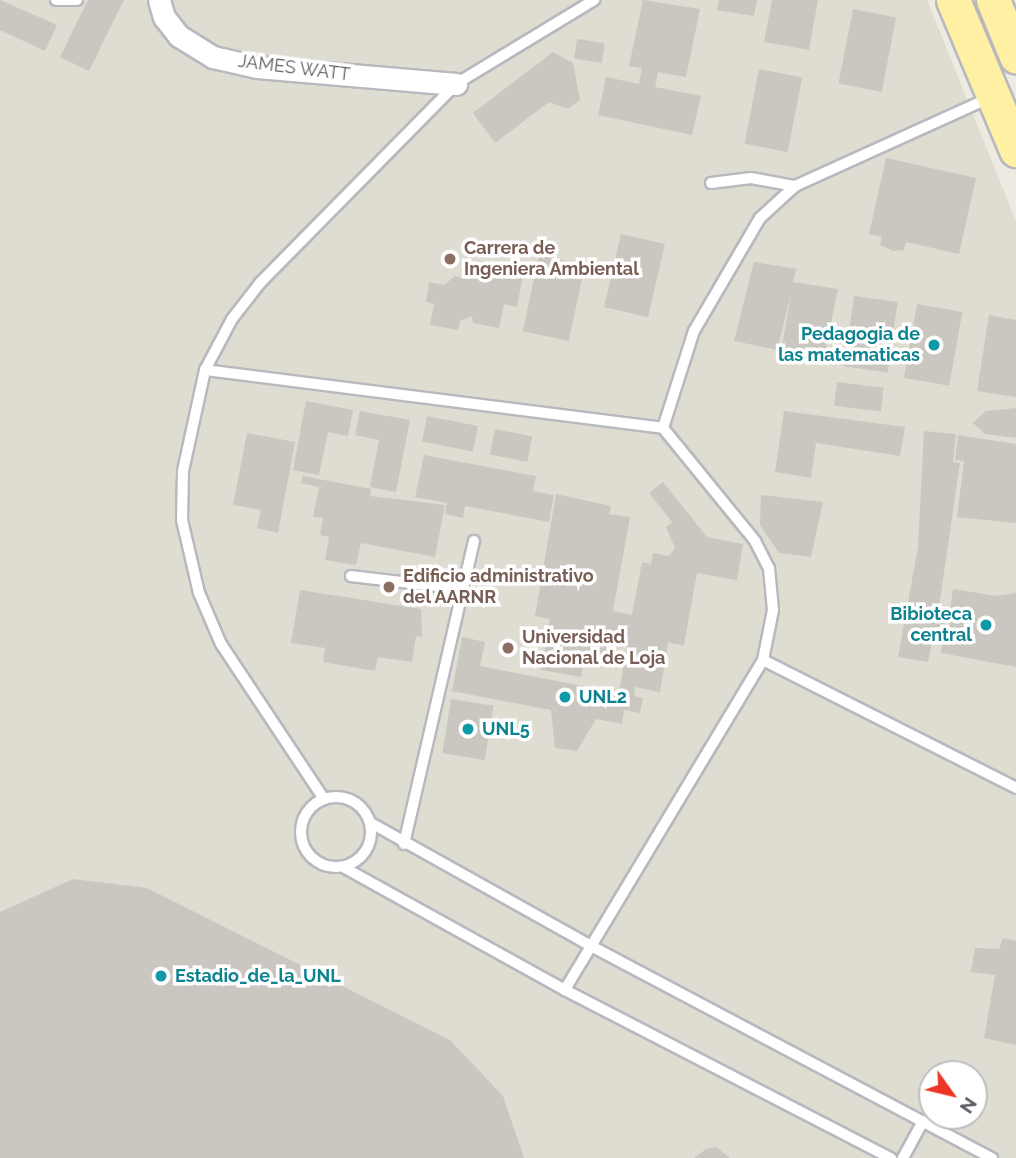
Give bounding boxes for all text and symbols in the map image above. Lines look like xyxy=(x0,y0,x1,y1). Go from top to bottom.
street label: JAMES WATT xyxy=(236,50,352,86)
place label: Carrera de Ingeniera Ambiental xyxy=(464,238,639,280)
marker: Carrera de Ingeniera Ambiental xyxy=(442,251,458,267)
place label: Pedagogia de las matematicas xyxy=(778,324,920,366)
marker: Pedagogia de las matematicas xyxy=(926,337,942,353)
place label: Edificio administrativo del AARNR xyxy=(403,566,594,608)
marker: Edificio administrativo del AARNR xyxy=(381,579,397,595)
place label: Bibioteca central xyxy=(890,604,972,646)
marker: Bibioteca central xyxy=(978,617,994,633)
place label: Universidad Nacional de Loja xyxy=(522,627,666,670)
marker: Universidad Nacional de Loja xyxy=(500,640,516,656)
place label: UNL2 xyxy=(579,686,627,708)
marker: UNL2 xyxy=(557,689,573,705)
place label: UNL5 xyxy=(482,718,530,740)
marker: UNL5 xyxy=(460,721,476,737)
place label: Estadio_de_la_UNL xyxy=(175,965,341,987)
marker: Estadio_de_la_UNL xyxy=(153,968,169,984)
north arrow xyxy=(918,1060,988,1130)
text: N xyxy=(956,1093,982,1118)

